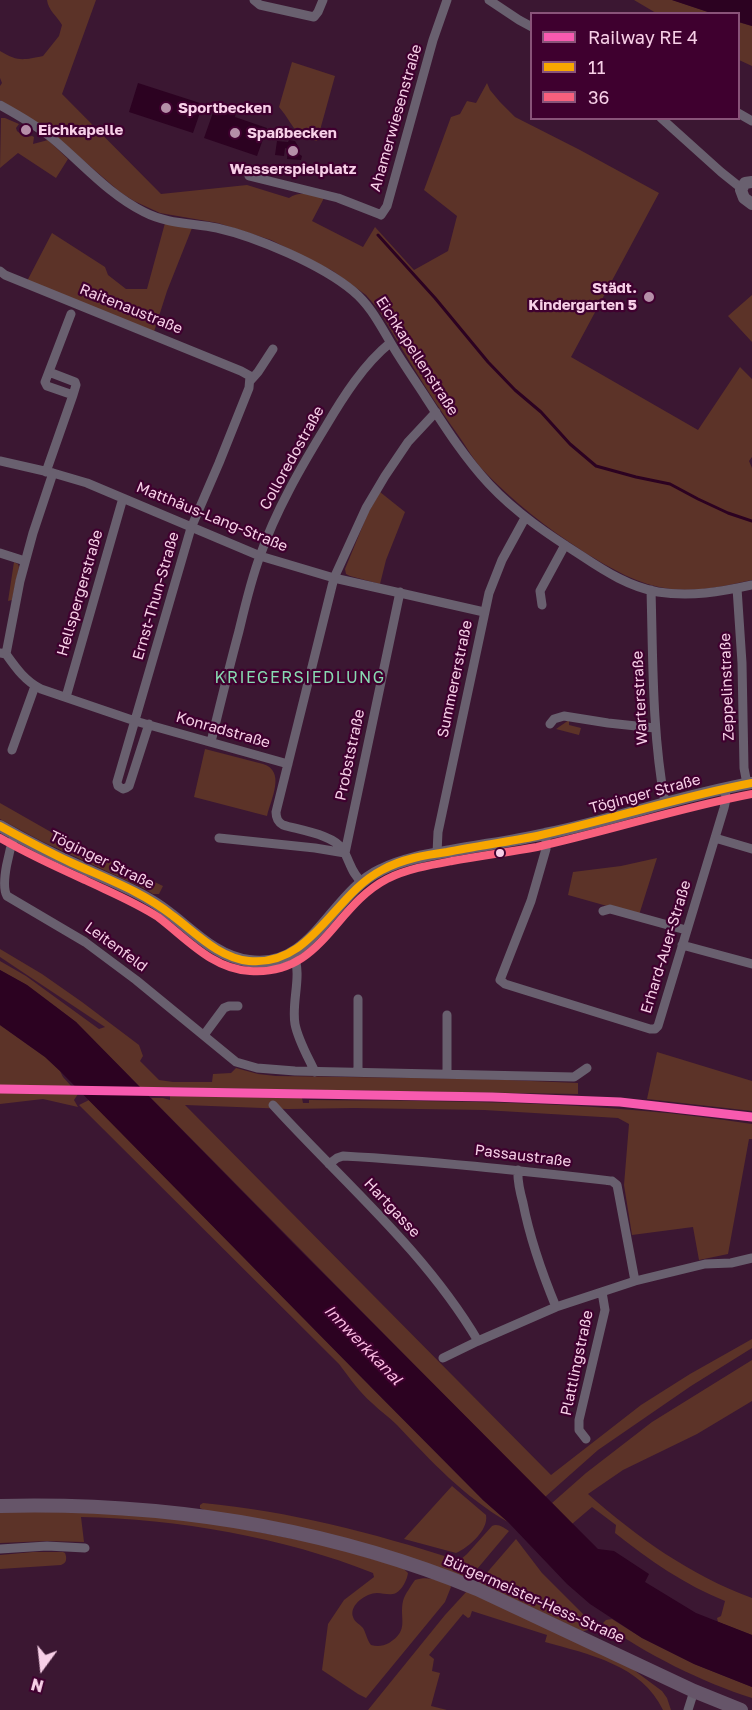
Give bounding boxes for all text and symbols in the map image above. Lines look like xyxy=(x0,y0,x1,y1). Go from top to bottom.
legend xyxy=(530,12,740,120)
text: Railway RE 4 xyxy=(588,26,698,48)
street label: Ahamerwiesenstraße xyxy=(366,42,426,194)
text: 11 xyxy=(588,56,605,78)
text: 36 xyxy=(588,86,609,108)
place label: Sportbecken xyxy=(178,99,271,117)
marker: Sportbecken xyxy=(159,101,173,115)
place label: Eichkapelle xyxy=(38,121,123,139)
marker: Eichkapelle xyxy=(19,123,33,137)
place label: Spaßbecken xyxy=(247,124,337,142)
marker: Spaßbecken xyxy=(228,126,242,140)
marker: Wasserspielplatz xyxy=(286,144,300,158)
place label: Wasserspielplatz xyxy=(230,160,356,178)
place label: Städt. Kindergarten 5 xyxy=(528,279,637,314)
street label: Raitenaustraße xyxy=(77,280,185,338)
marker: Städt. Kindergarten 5 xyxy=(642,290,656,304)
street label: Eichkapellenstraße xyxy=(372,293,462,419)
street label: Colloredostraße xyxy=(256,403,328,513)
street label: Matthäus-Lang-Straße xyxy=(134,478,290,556)
street label: Hellspergerstraße xyxy=(53,528,107,658)
street label: Ernst-Thun-Straße xyxy=(129,530,183,662)
street label: Summererstraße xyxy=(434,619,476,739)
street label: Zeppelinstraße xyxy=(716,633,738,741)
street label: Warterstraße xyxy=(629,650,651,746)
district label: KRIEGERSIEDLUNG xyxy=(214,668,386,688)
street label: Konradstraße xyxy=(174,708,272,752)
street label: Probststraße xyxy=(332,708,368,802)
street label: Töginger Straße xyxy=(587,771,703,817)
street label: Töginger Straße xyxy=(47,827,157,893)
unlabelled marker xyxy=(494,847,506,859)
street label: Erhard-Auer-Straße xyxy=(637,878,695,1016)
street label: Leitenfeld xyxy=(81,918,151,976)
street label: Passaustraße xyxy=(474,1141,572,1171)
street label: Hartgasse xyxy=(360,1175,424,1241)
water label: Innwerkkanal xyxy=(320,1301,406,1389)
street label: Plattlingstraße xyxy=(557,1309,597,1417)
street label: Bürgermeister-Hess-Straße xyxy=(441,1551,627,1647)
north arrow xyxy=(12,1638,72,1698)
text: N xyxy=(29,1674,46,1697)

